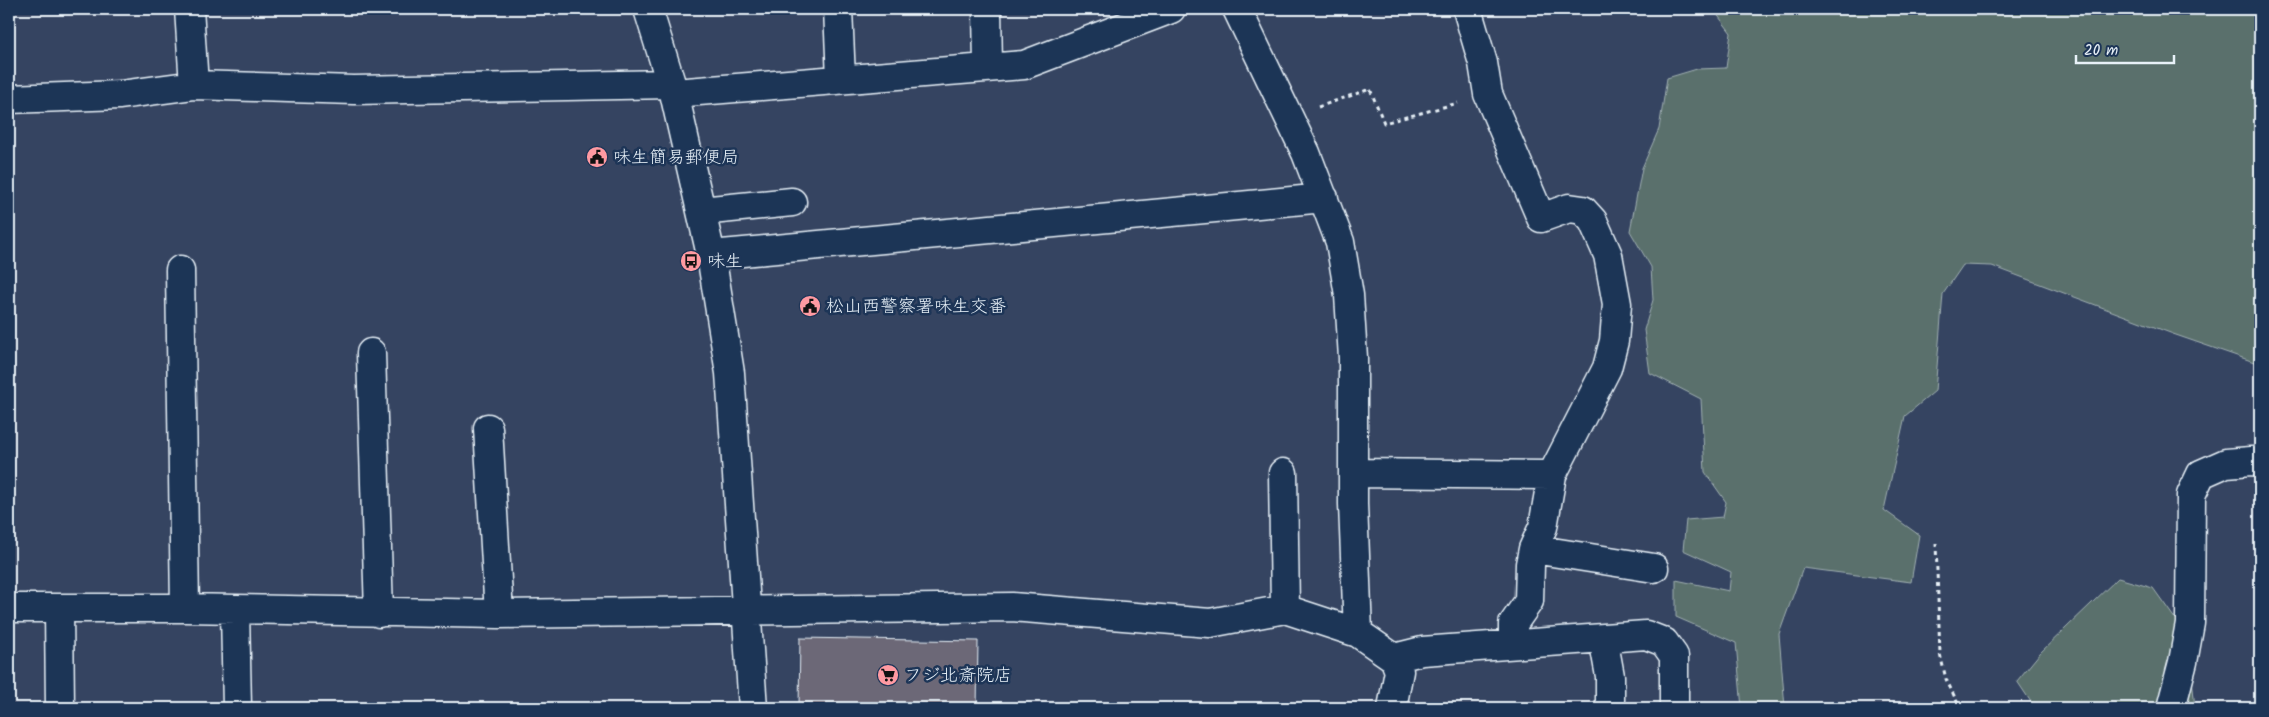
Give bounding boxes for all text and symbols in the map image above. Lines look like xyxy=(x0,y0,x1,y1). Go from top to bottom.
scale bar xyxy=(2076,32,2174,64)
text: 20 m xyxy=(2084,39,2118,63)
place label: 味生簡易郵便局 xyxy=(613,144,739,173)
public building icon: 味生簡易郵便局 xyxy=(585,145,609,169)
place label: 味生 xyxy=(707,248,743,277)
bus stop icon: 味生 xyxy=(679,249,703,273)
place label: 松山西警察署味生交番 xyxy=(826,293,1006,322)
public building icon: 松山西警察署味生交番 xyxy=(798,294,822,318)
place label: フジ北斎院店 xyxy=(904,662,1012,691)
supermarket icon: フジ北斎院店 xyxy=(876,663,900,687)

